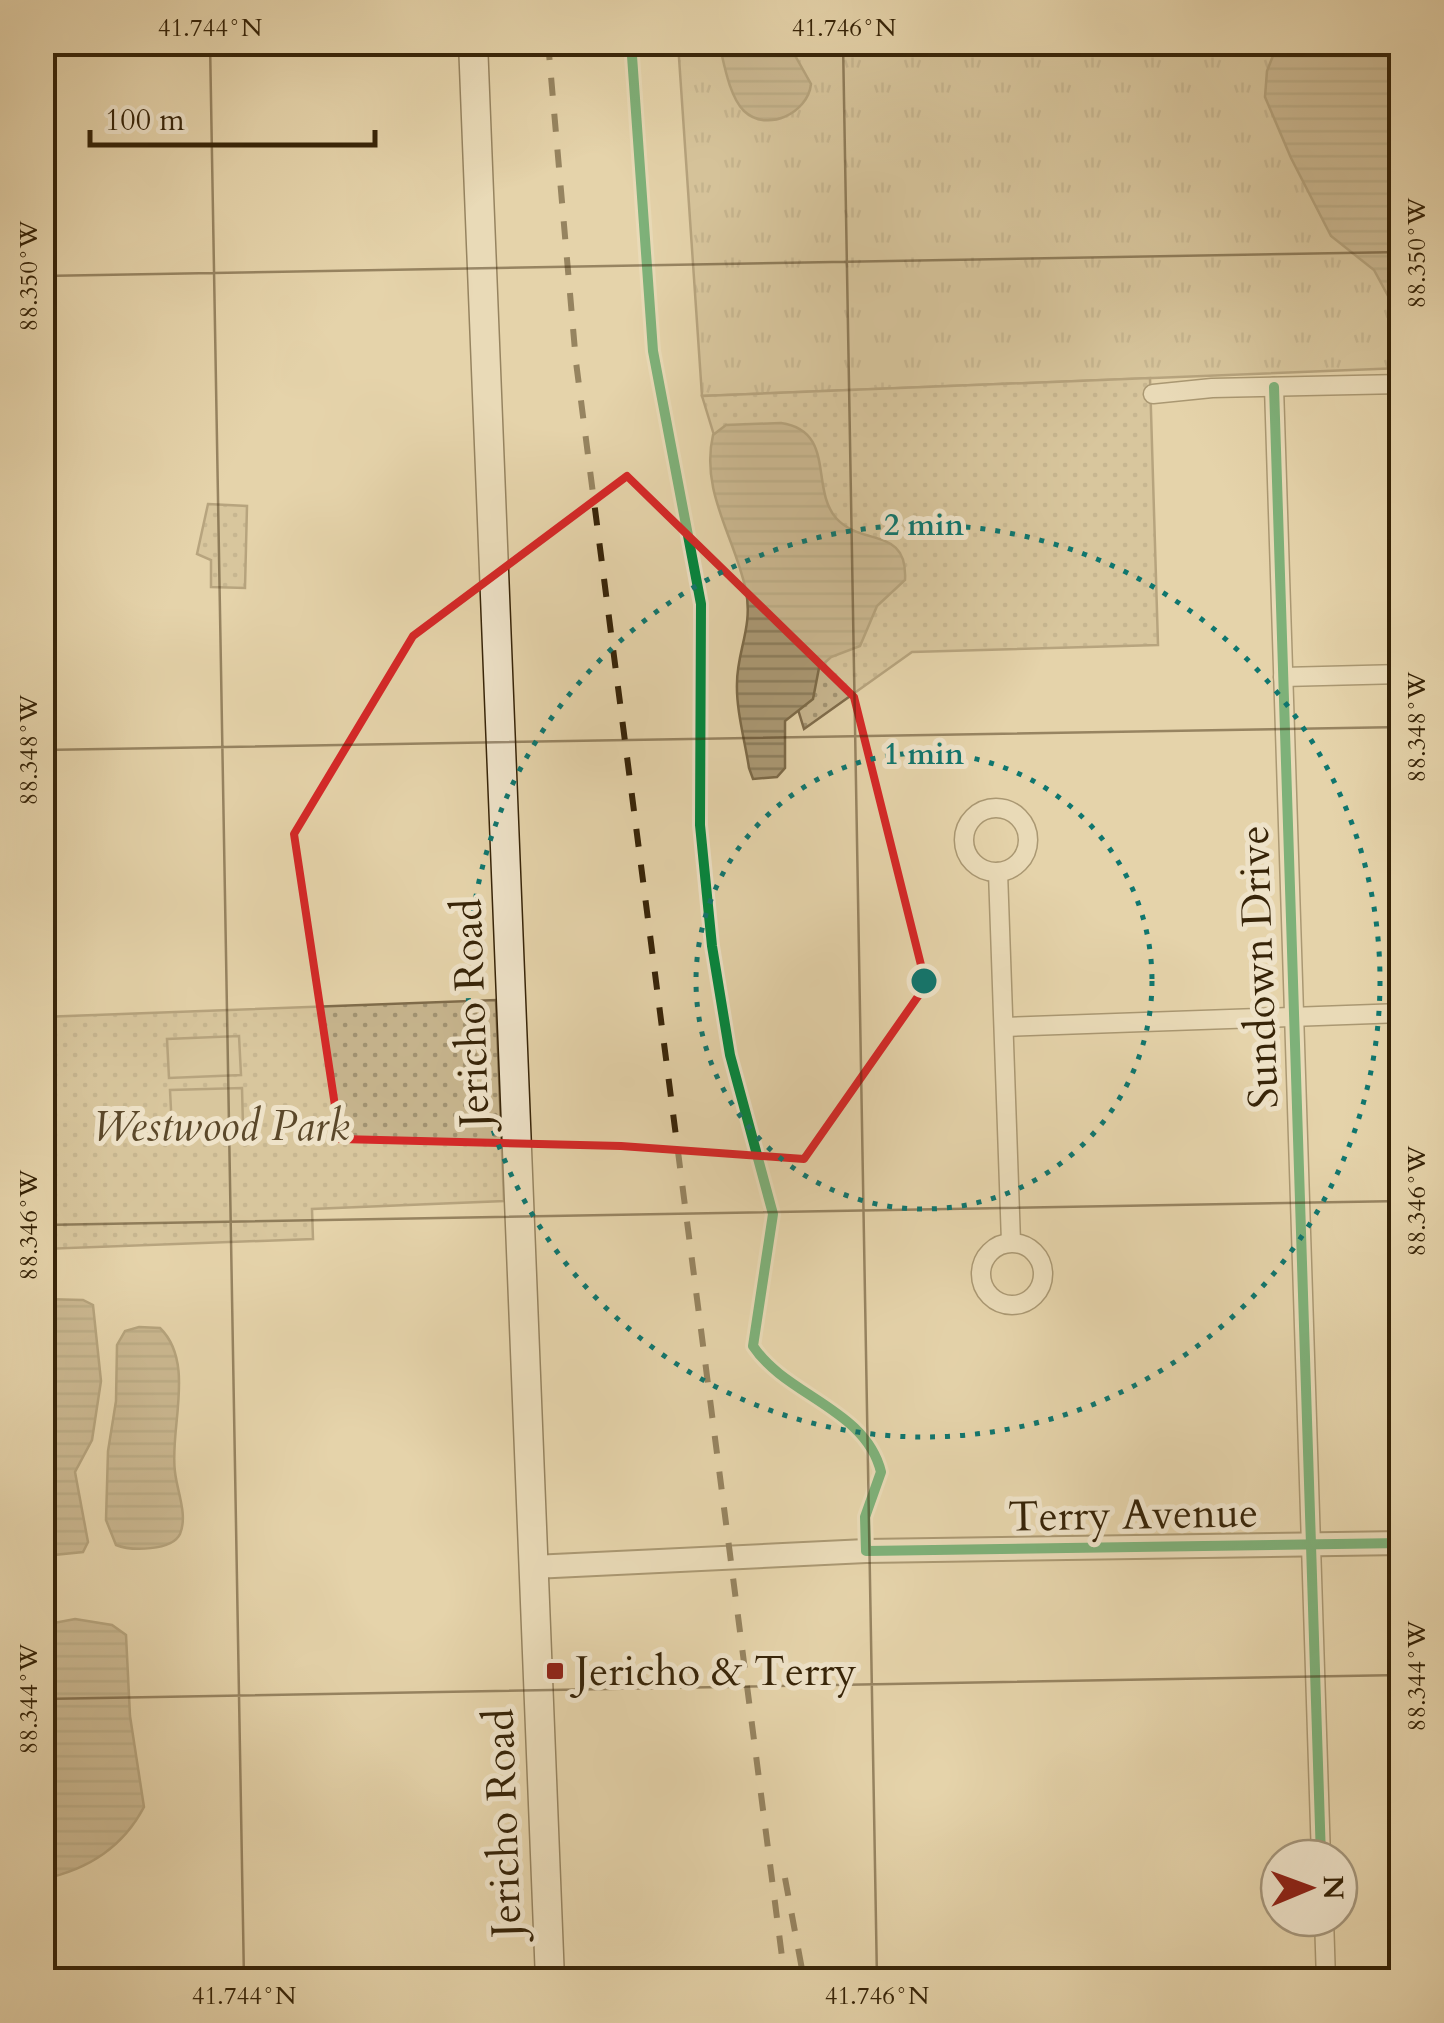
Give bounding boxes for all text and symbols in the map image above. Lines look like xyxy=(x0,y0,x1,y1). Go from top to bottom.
text: 41.744°N xyxy=(158,11,262,45)
text: 41.746°N xyxy=(792,11,896,45)
scale bar xyxy=(90,85,375,147)
text: 100 m xyxy=(105,100,185,141)
text: 88.350°W xyxy=(1400,197,1434,308)
text: 88.350°W xyxy=(12,220,46,331)
text: 2 min xyxy=(884,505,964,546)
text: 88.348°W xyxy=(1400,671,1434,782)
text: 88.348°W xyxy=(12,694,46,805)
text: 1 min xyxy=(884,734,964,775)
street label: Sundown Drive xyxy=(1226,824,1292,1110)
street label: Jericho Road xyxy=(439,898,504,1134)
centre of rings xyxy=(906,963,942,999)
park label: Westwood Park xyxy=(93,1098,350,1155)
text: 88.346°W xyxy=(1400,1145,1434,1256)
text: 88.346°W xyxy=(12,1169,46,1280)
street label: Terry Avenue xyxy=(1007,1484,1259,1546)
text: 88.344°W xyxy=(1400,1620,1434,1731)
text: 88.344°W xyxy=(12,1643,46,1754)
place label: Jericho & Terry xyxy=(569,1643,857,1700)
marker: Jericho & Terry xyxy=(544,1660,566,1682)
street label: Jericho Road xyxy=(471,1708,536,1944)
north arrow xyxy=(1259,1838,1359,1938)
text: N xyxy=(1314,1875,1352,1900)
text: 41.744°N xyxy=(192,1979,296,2013)
text: 41.746°N xyxy=(825,1979,929,2013)

